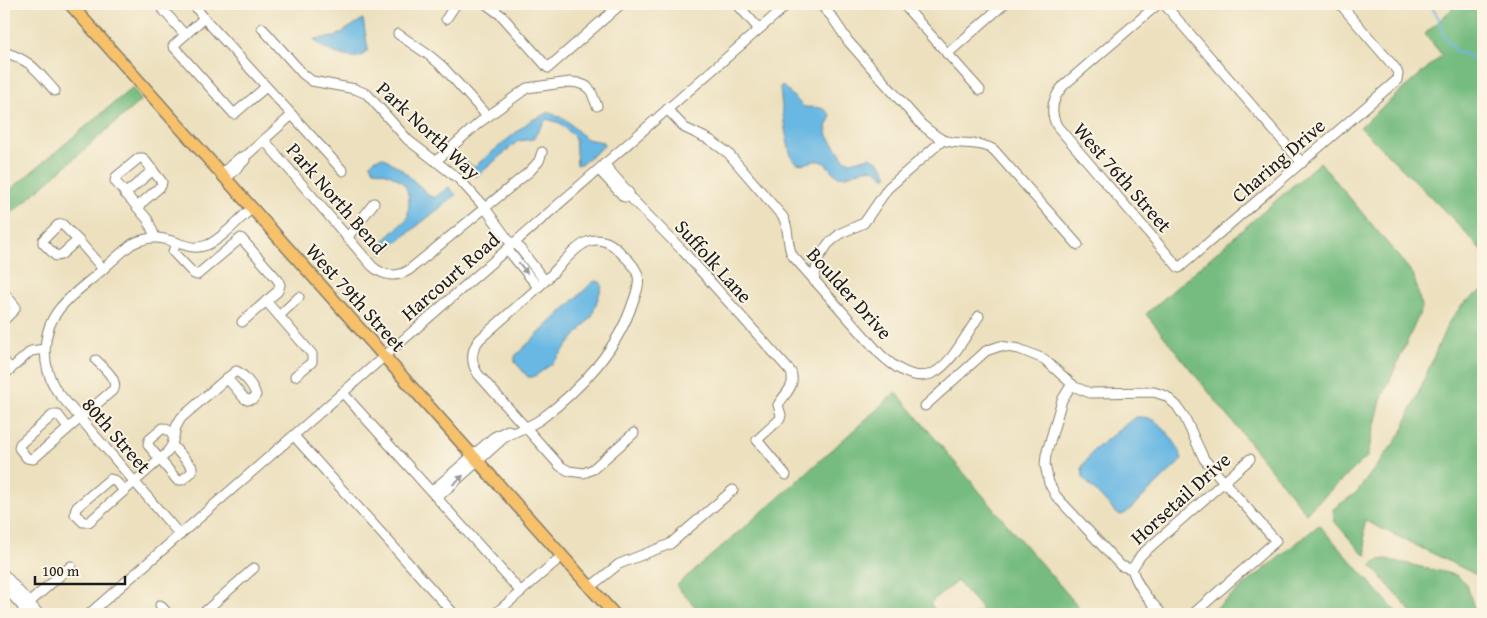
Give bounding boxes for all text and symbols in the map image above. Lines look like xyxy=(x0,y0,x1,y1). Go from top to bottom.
street label: Park North Way xyxy=(371,74,487,186)
street label: Charing Drive xyxy=(1225,111,1331,209)
street label: West 76th Street xyxy=(1067,116,1179,238)
street label: Park North Bend xyxy=(280,136,394,261)
street label: Suffolk Lane xyxy=(669,213,759,309)
street label: Harcourt Road xyxy=(394,225,506,327)
street label: West 79th Street xyxy=(299,236,413,358)
street label: Boulder Drive xyxy=(801,240,899,346)
one-way arrow xyxy=(517,261,528,274)
street label: 80th Street xyxy=(76,391,158,479)
street label: Horsetail Drive xyxy=(1123,445,1237,551)
one-way arrow xyxy=(452,475,464,486)
scale bar xyxy=(35,553,125,585)
text: 100 m xyxy=(42,560,80,581)

